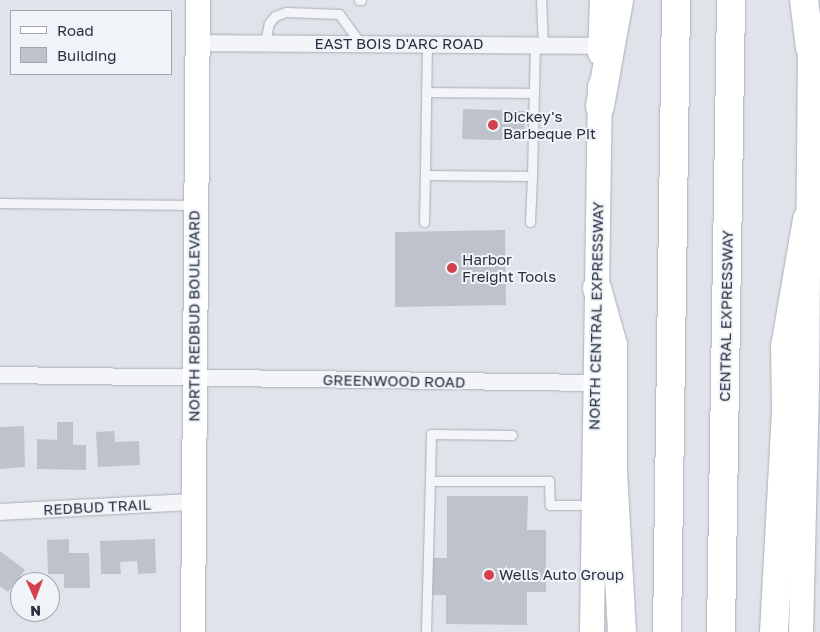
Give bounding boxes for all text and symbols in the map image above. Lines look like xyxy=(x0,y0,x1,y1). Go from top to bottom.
legend xyxy=(10,10,172,75)
text: Road xyxy=(57,21,94,39)
street label: EAST BOIS D'ARC ROAD xyxy=(314,35,484,53)
text: Building xyxy=(57,46,117,64)
place label: Dickey's Barbeque Pit xyxy=(503,107,596,142)
marker: Dickey's Barbeque Pit xyxy=(487,119,499,131)
street label: NORTH CENTRAL EXPRESSWAY xyxy=(585,202,607,430)
street label: NORTH REDBUD BOULEVARD xyxy=(185,210,203,422)
street label: CENTRAL EXPRESSWAY xyxy=(716,230,736,402)
place label: Harbor Freight Tools xyxy=(462,250,556,285)
marker: Harbor Freight Tools xyxy=(446,262,458,274)
street label: GREENWOOD ROAD xyxy=(322,371,466,391)
street label: REDBUD TRAIL xyxy=(43,495,151,519)
place label: Wells Auto Group xyxy=(499,566,624,584)
marker: Wells Auto Group xyxy=(483,569,495,581)
north arrow xyxy=(10,572,60,622)
text: N xyxy=(30,603,41,620)

